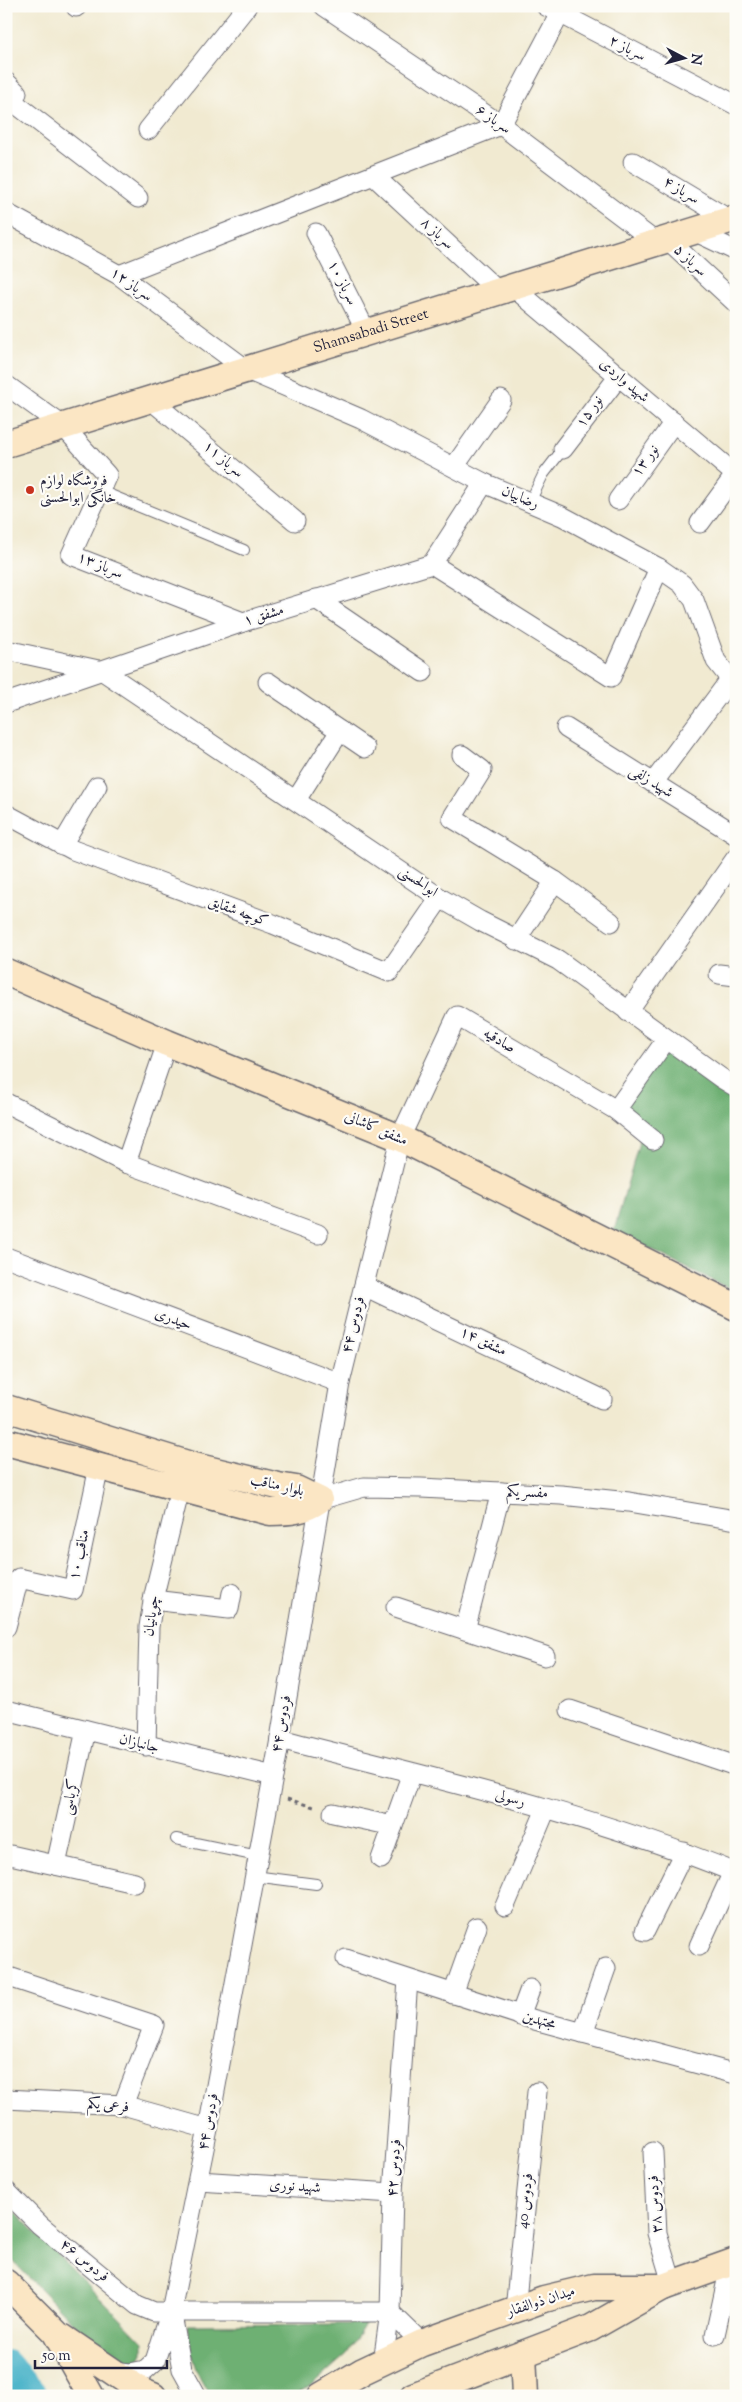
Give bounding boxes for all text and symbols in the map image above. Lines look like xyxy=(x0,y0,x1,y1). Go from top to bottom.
street label: سرباز ۲ xyxy=(605,31,649,67)
north arrow xyxy=(660,32,710,82)
text: N xyxy=(684,53,705,66)
street label: سرباز ۶ xyxy=(471,100,515,140)
street label: سرباز ۴ xyxy=(659,172,703,210)
street label: سرباز ۸ xyxy=(416,213,458,255)
street label: سرباز ۵ xyxy=(669,240,711,282)
street label: سرباز ۱۰ xyxy=(322,257,362,309)
street label: سرباز ۱۲ xyxy=(105,263,157,307)
street label: Shamsabadi Street xyxy=(311,303,431,359)
street label: شهید واردی xyxy=(594,354,654,408)
street label: نور ۱۵ xyxy=(571,392,609,432)
street label: سرباز ۱۱ xyxy=(198,437,248,483)
street label: نور ۱۳ xyxy=(627,441,665,481)
place label: فروشگاه لوازم خانگی ابوالحسنی xyxy=(40,470,116,509)
street label: رضاییان xyxy=(498,481,542,515)
marker: فروشگاه لوازم خانگی ابوالحسنی xyxy=(24,484,36,496)
street label: سرباز ۱۳ xyxy=(74,547,126,585)
street label: مشفق ۱ xyxy=(241,600,287,632)
street label: شهید زلفی xyxy=(625,760,677,804)
street label: ابوالحسنی xyxy=(394,861,442,903)
street label: کوچه شقایق xyxy=(205,891,271,933)
street label: صادقیه xyxy=(479,1023,519,1059)
street label: مشفق کاشانی xyxy=(341,1106,411,1152)
street label: فردوس ۴۴ xyxy=(337,1294,371,1356)
street label: حیدری xyxy=(151,1303,195,1337)
street label: مشفق ۱۴ xyxy=(456,1322,510,1362)
street label: بلوار مناقب xyxy=(248,1470,306,1502)
street label: مفسر یکم xyxy=(505,1481,548,1507)
street label: مناقب ۱۰ xyxy=(64,1528,96,1582)
street label: چوپانیان xyxy=(139,1594,165,1638)
street label: فردوس ۴۴ xyxy=(267,1694,297,1754)
street label: جانبازان xyxy=(117,1729,161,1759)
street label: کرباسی xyxy=(57,1777,85,1817)
street label: رسولی xyxy=(492,1785,528,1813)
street label: مجتهدین xyxy=(520,2006,558,2036)
street label: فردوس ۴۴ xyxy=(193,2092,225,2152)
street label: فرعی یکم xyxy=(86,2093,130,2121)
street label: فردوس ۴۲ xyxy=(383,2138,407,2198)
street label: فردوس 40 xyxy=(513,2172,539,2230)
street label: فردوس ۳۸ xyxy=(644,2174,668,2234)
street label: شهید نوری xyxy=(269,2175,321,2199)
street label: فردوس ۴۶ xyxy=(55,2235,113,2287)
street label: میدان ذوالفقار xyxy=(502,2281,578,2324)
scale bar xyxy=(35,2337,168,2369)
text: 50 m xyxy=(41,2346,71,2367)

